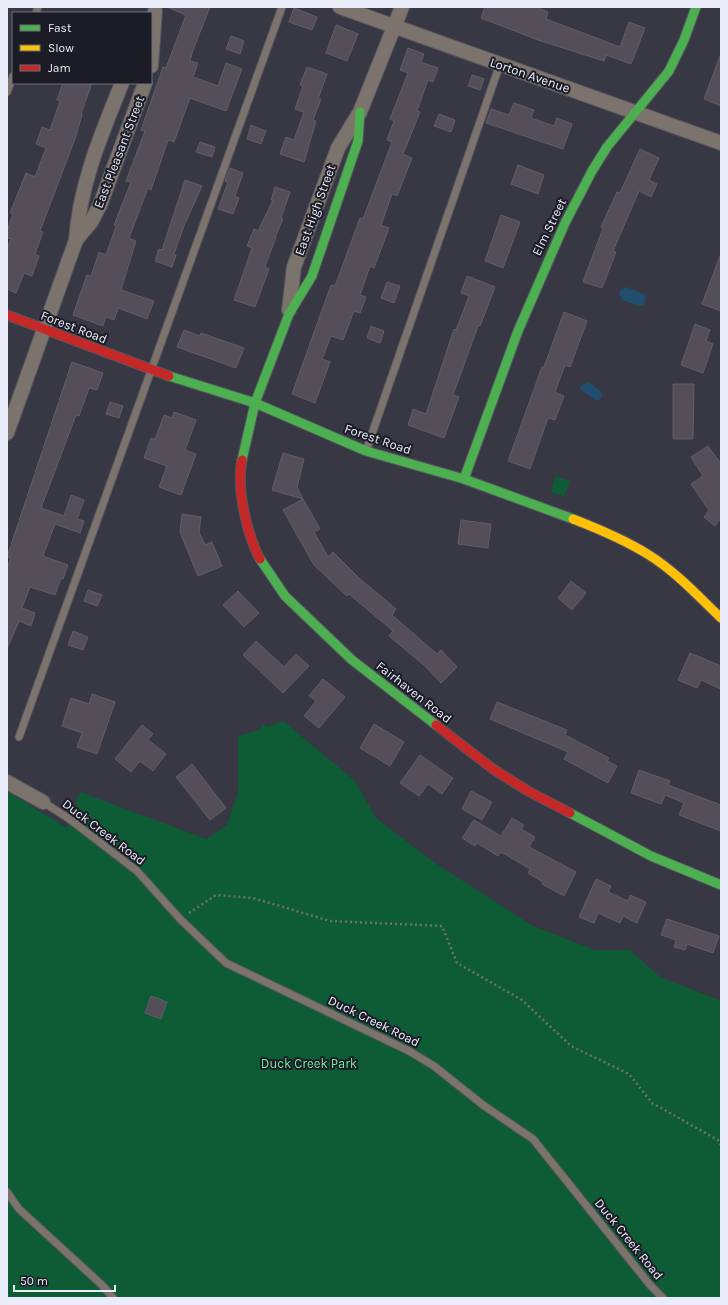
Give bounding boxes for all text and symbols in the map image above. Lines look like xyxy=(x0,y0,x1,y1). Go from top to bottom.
legend xyxy=(12,12,152,84)
text: Fast xyxy=(48,21,72,35)
text: Slow xyxy=(48,41,74,55)
street label: Lorton Avenue xyxy=(488,54,572,96)
text: Jam xyxy=(48,61,71,75)
street label: East Pleasant Street xyxy=(91,93,147,210)
street label: East High Street xyxy=(292,162,338,258)
street label: Elm Street xyxy=(529,196,569,258)
street label: Forest Road xyxy=(39,308,109,346)
street label: Forest Road xyxy=(343,421,413,457)
street label: Fairhaven Road xyxy=(373,658,455,726)
street label: Duck Creek Road xyxy=(60,796,148,868)
street label: Duck Creek Road xyxy=(326,992,422,1050)
park label: Duck Creek Park xyxy=(261,1056,357,1071)
street label: Duck Creek Road xyxy=(592,1195,666,1283)
scale bar xyxy=(14,1267,115,1293)
text: 50 m xyxy=(20,1274,48,1288)

